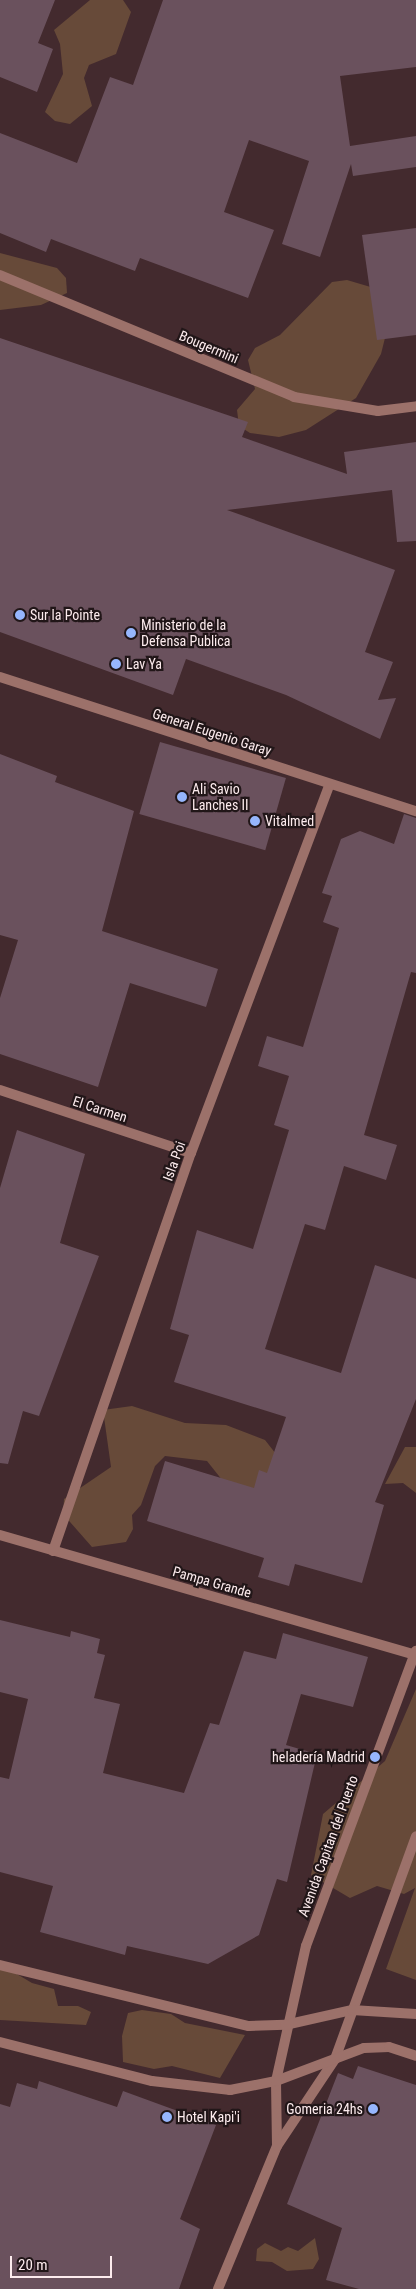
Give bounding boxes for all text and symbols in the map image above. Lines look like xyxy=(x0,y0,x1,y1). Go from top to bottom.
street label: Bougermini xyxy=(177,327,241,367)
place label: Sur la Pointe xyxy=(30,607,100,623)
marker: Sur la Pointe xyxy=(14,609,26,621)
place label: Ministerio de la Defensa Publica xyxy=(141,617,230,650)
marker: Ministerio de la Defensa Publica xyxy=(125,627,137,639)
place label: Lav Ya xyxy=(126,656,162,672)
marker: Lav Ya xyxy=(110,658,122,670)
street label: General Eugenio Garay xyxy=(150,705,274,759)
place label: Ali Savio Lanches II xyxy=(192,781,249,814)
marker: Ali Savio Lanches II xyxy=(176,791,188,803)
place label: Vitalmed xyxy=(265,813,314,829)
marker: Vitalmed xyxy=(249,815,261,827)
street label: El Carmen xyxy=(71,1092,129,1126)
street label: Isla Poi xyxy=(159,1139,189,1183)
street label: Pampa Grande xyxy=(171,1563,253,1601)
place label: heladería Madrid xyxy=(272,1749,365,1765)
marker: heladería Madrid xyxy=(369,1751,381,1763)
street label: Avenida Capitan del Puerto xyxy=(295,1773,361,1919)
place label: Gomeria 24hs xyxy=(286,2101,363,2117)
marker: Gomeria 24hs xyxy=(367,2103,379,2115)
place label: Hotel Kapi'i xyxy=(177,2109,240,2125)
marker: Hotel Kapi'i xyxy=(161,2111,173,2123)
scale bar xyxy=(12,2246,115,2278)
text: 20 m xyxy=(18,2256,48,2274)

